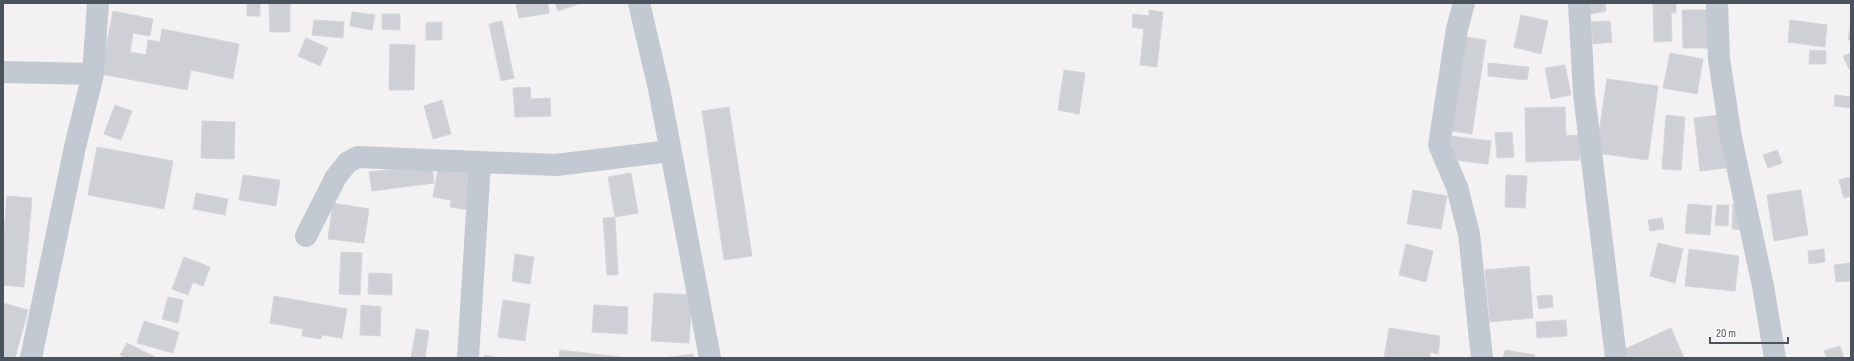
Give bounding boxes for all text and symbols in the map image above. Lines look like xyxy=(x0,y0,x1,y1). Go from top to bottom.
scale bar xyxy=(1710,319,1788,345)
text: 20 m xyxy=(1716,326,1736,341)

